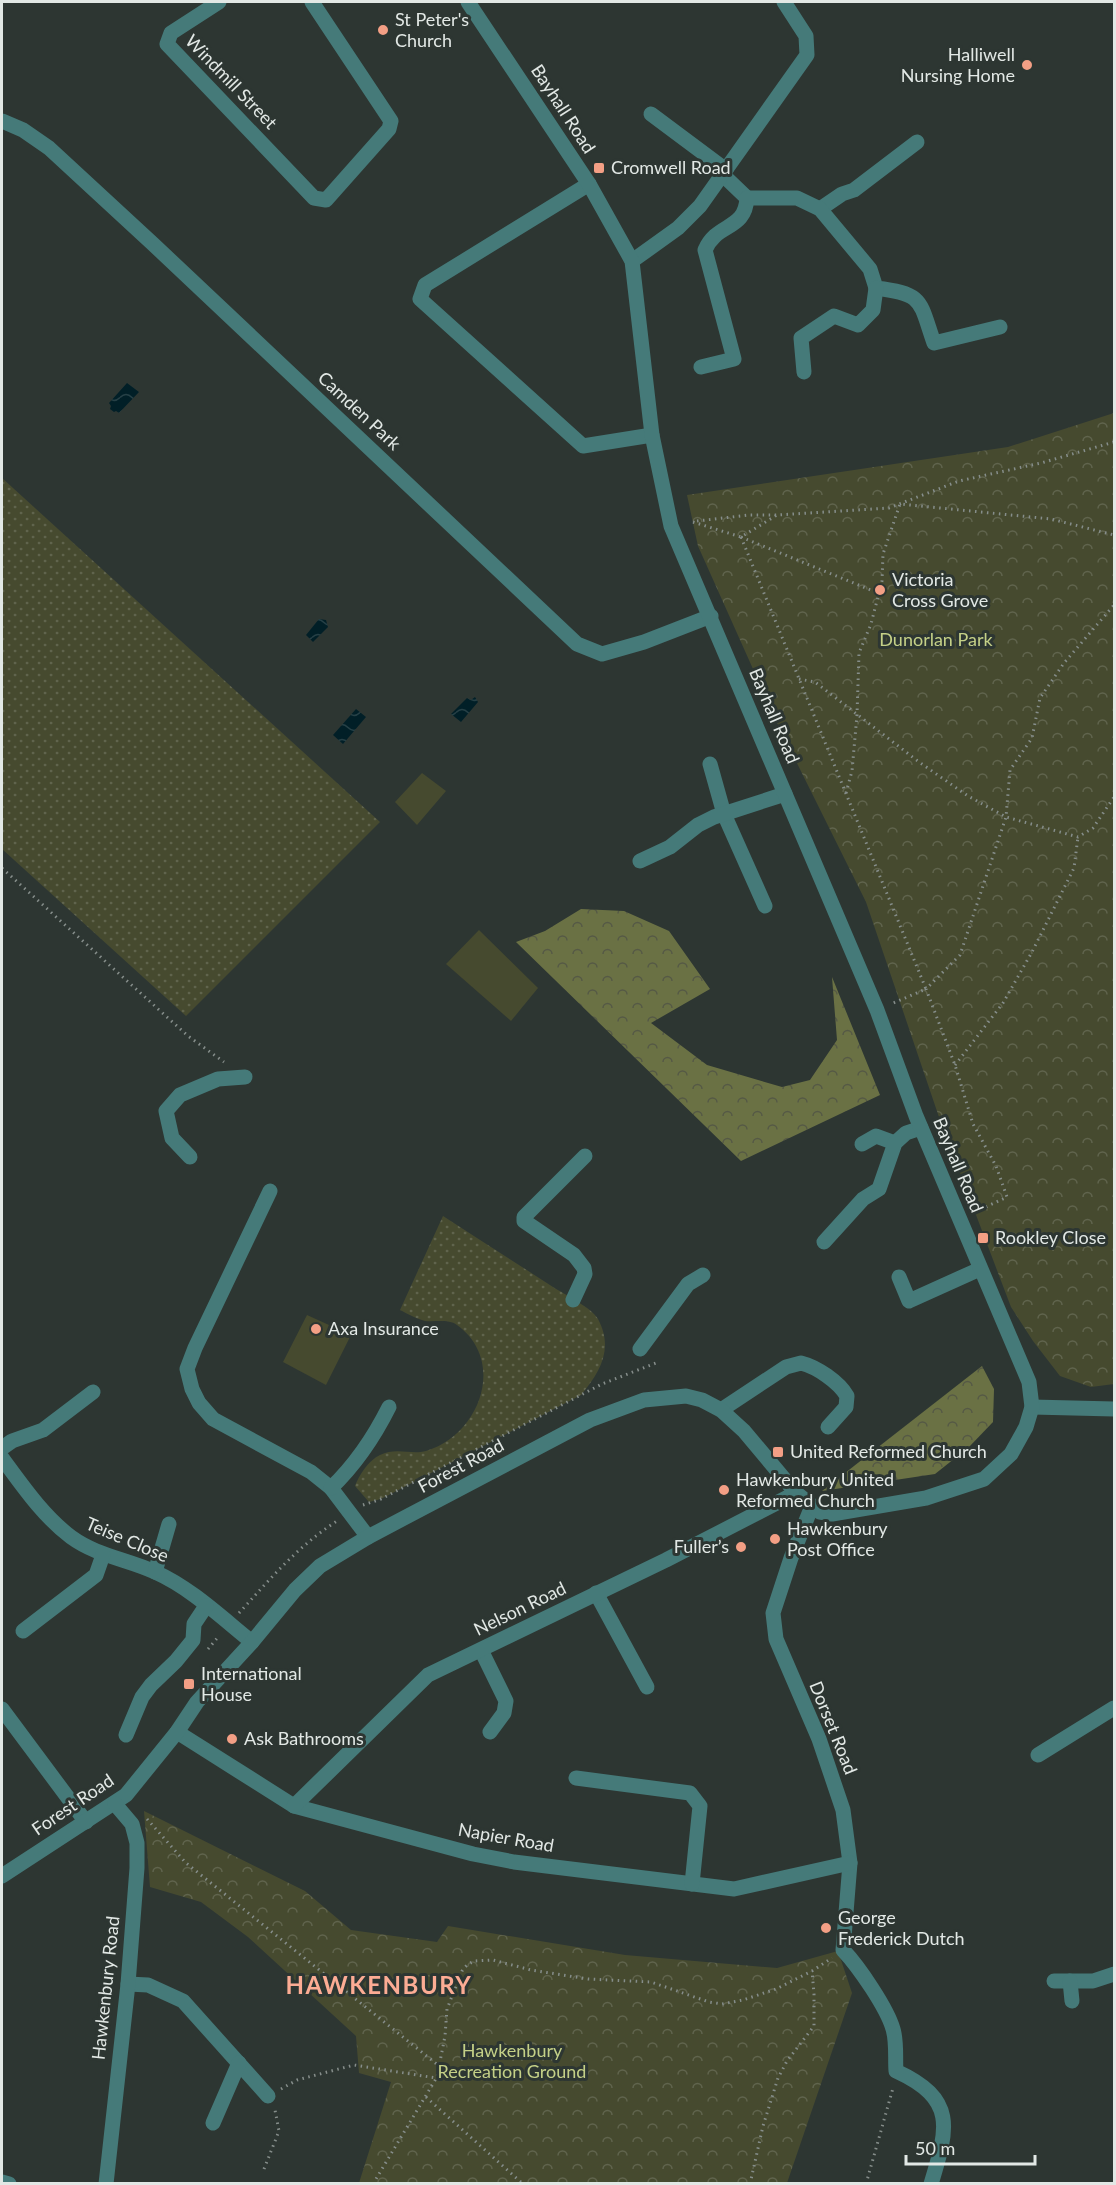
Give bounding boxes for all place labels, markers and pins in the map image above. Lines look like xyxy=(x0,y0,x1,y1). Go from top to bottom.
place label: St Peter's Church xyxy=(395,8,469,51)
marker: St Peter's Church xyxy=(376,23,390,37)
place label: Halliwell Nursing Home xyxy=(901,43,1015,86)
marker: Halliwell Nursing Home xyxy=(1020,58,1034,72)
place label: Cromwell Road xyxy=(611,156,731,178)
marker: Cromwell Road xyxy=(592,161,606,175)
place label: Victoria Cross Grove xyxy=(892,568,988,611)
marker: Victoria Cross Grove xyxy=(873,583,887,597)
place label: Rookley Close xyxy=(995,1226,1106,1248)
marker: Rookley Close xyxy=(976,1231,990,1245)
place label: Axa Insurance xyxy=(328,1317,439,1339)
marker: Axa Insurance xyxy=(309,1322,323,1336)
place label: United Reformed Church xyxy=(790,1440,987,1462)
marker: United Reformed Church xyxy=(771,1445,785,1459)
place label: Hawkenbury United Reformed Church xyxy=(736,1468,894,1511)
marker: Hawkenbury United Reformed Church xyxy=(717,1483,731,1497)
place label: Hawkenbury Post Office xyxy=(787,1517,888,1560)
marker: Hawkenbury Post Office xyxy=(768,1532,782,1546)
place label: Fuller’s xyxy=(674,1535,729,1557)
marker: Fuller’s xyxy=(734,1540,748,1554)
place label: International House xyxy=(201,1662,302,1705)
marker: International House xyxy=(182,1677,196,1691)
place label: Ask Bathrooms xyxy=(244,1727,364,1749)
marker: Ask Bathrooms xyxy=(225,1732,239,1746)
place label: George Frederick Dutch xyxy=(838,1906,965,1949)
marker: George Frederick Dutch xyxy=(819,1921,833,1935)

